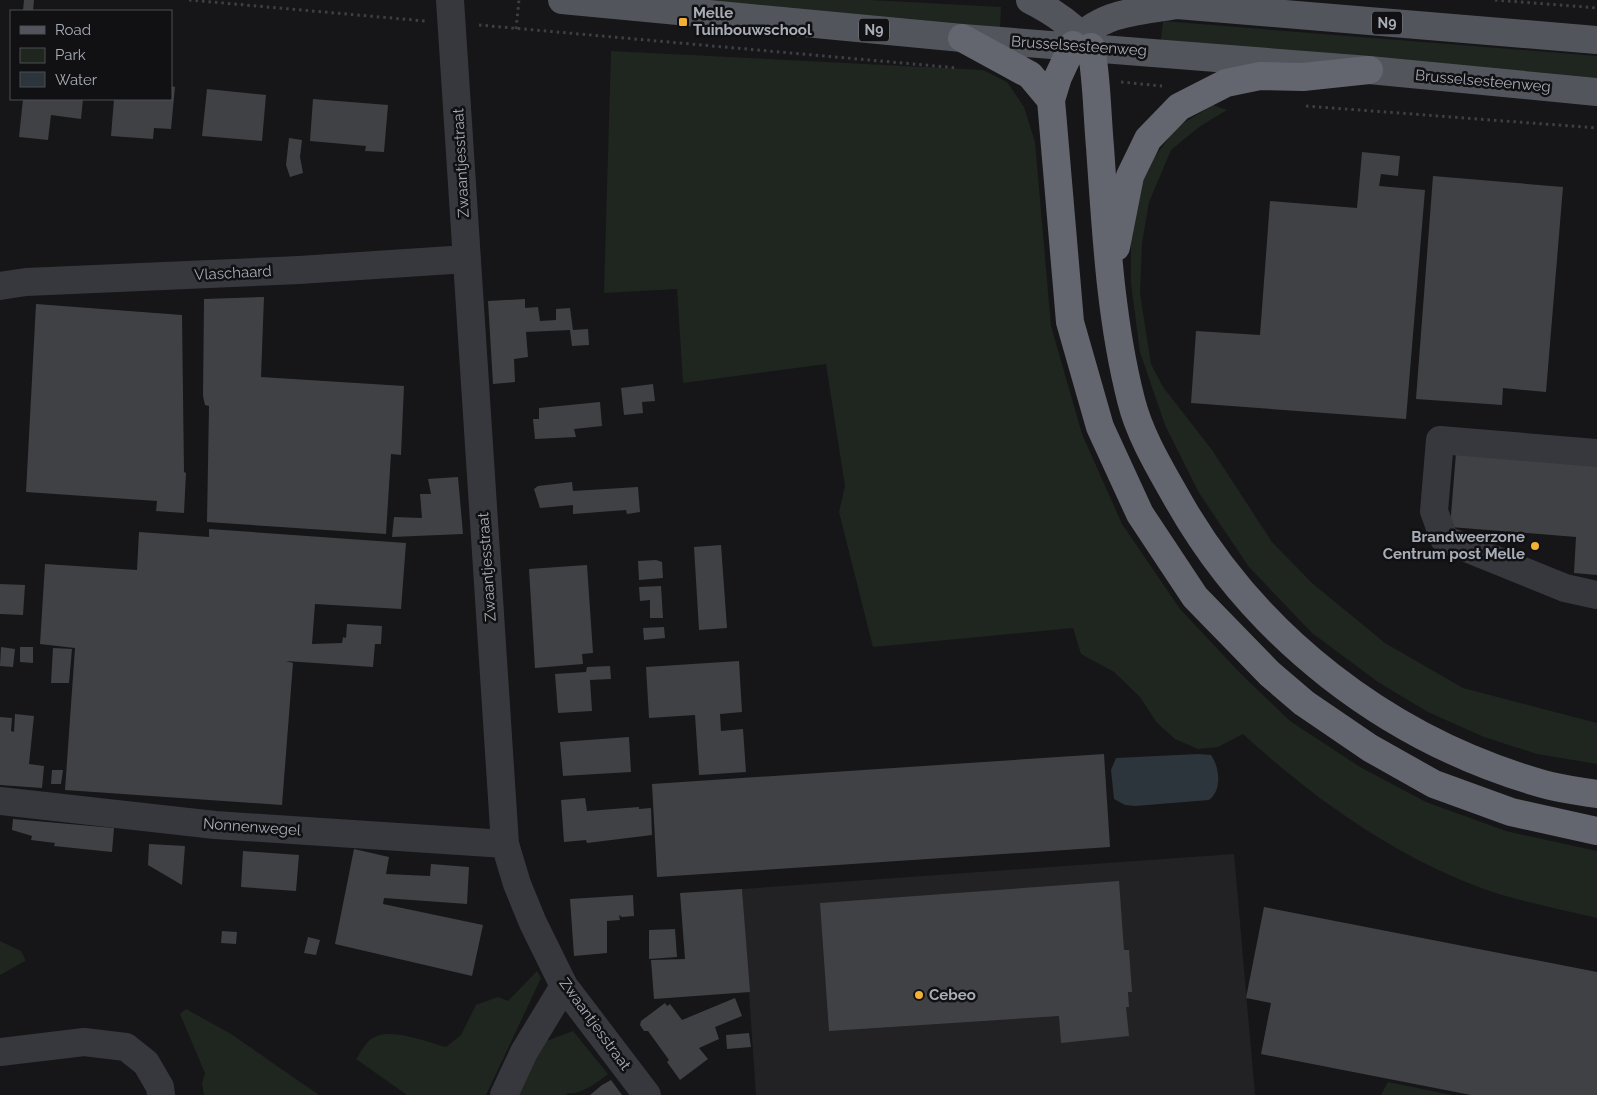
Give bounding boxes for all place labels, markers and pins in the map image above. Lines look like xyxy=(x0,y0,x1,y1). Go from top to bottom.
place label: Melle Tuinbouwschool xyxy=(693,4,812,39)
marker: Melle Tuinbouwschool xyxy=(677,16,689,28)
place label: Brandweerzone Centrum post Melle xyxy=(1383,528,1525,563)
marker: Brandweerzone Centrum post Melle xyxy=(1529,540,1541,552)
place label: Cebeo xyxy=(929,986,976,1004)
marker: Cebeo xyxy=(913,989,925,1001)

